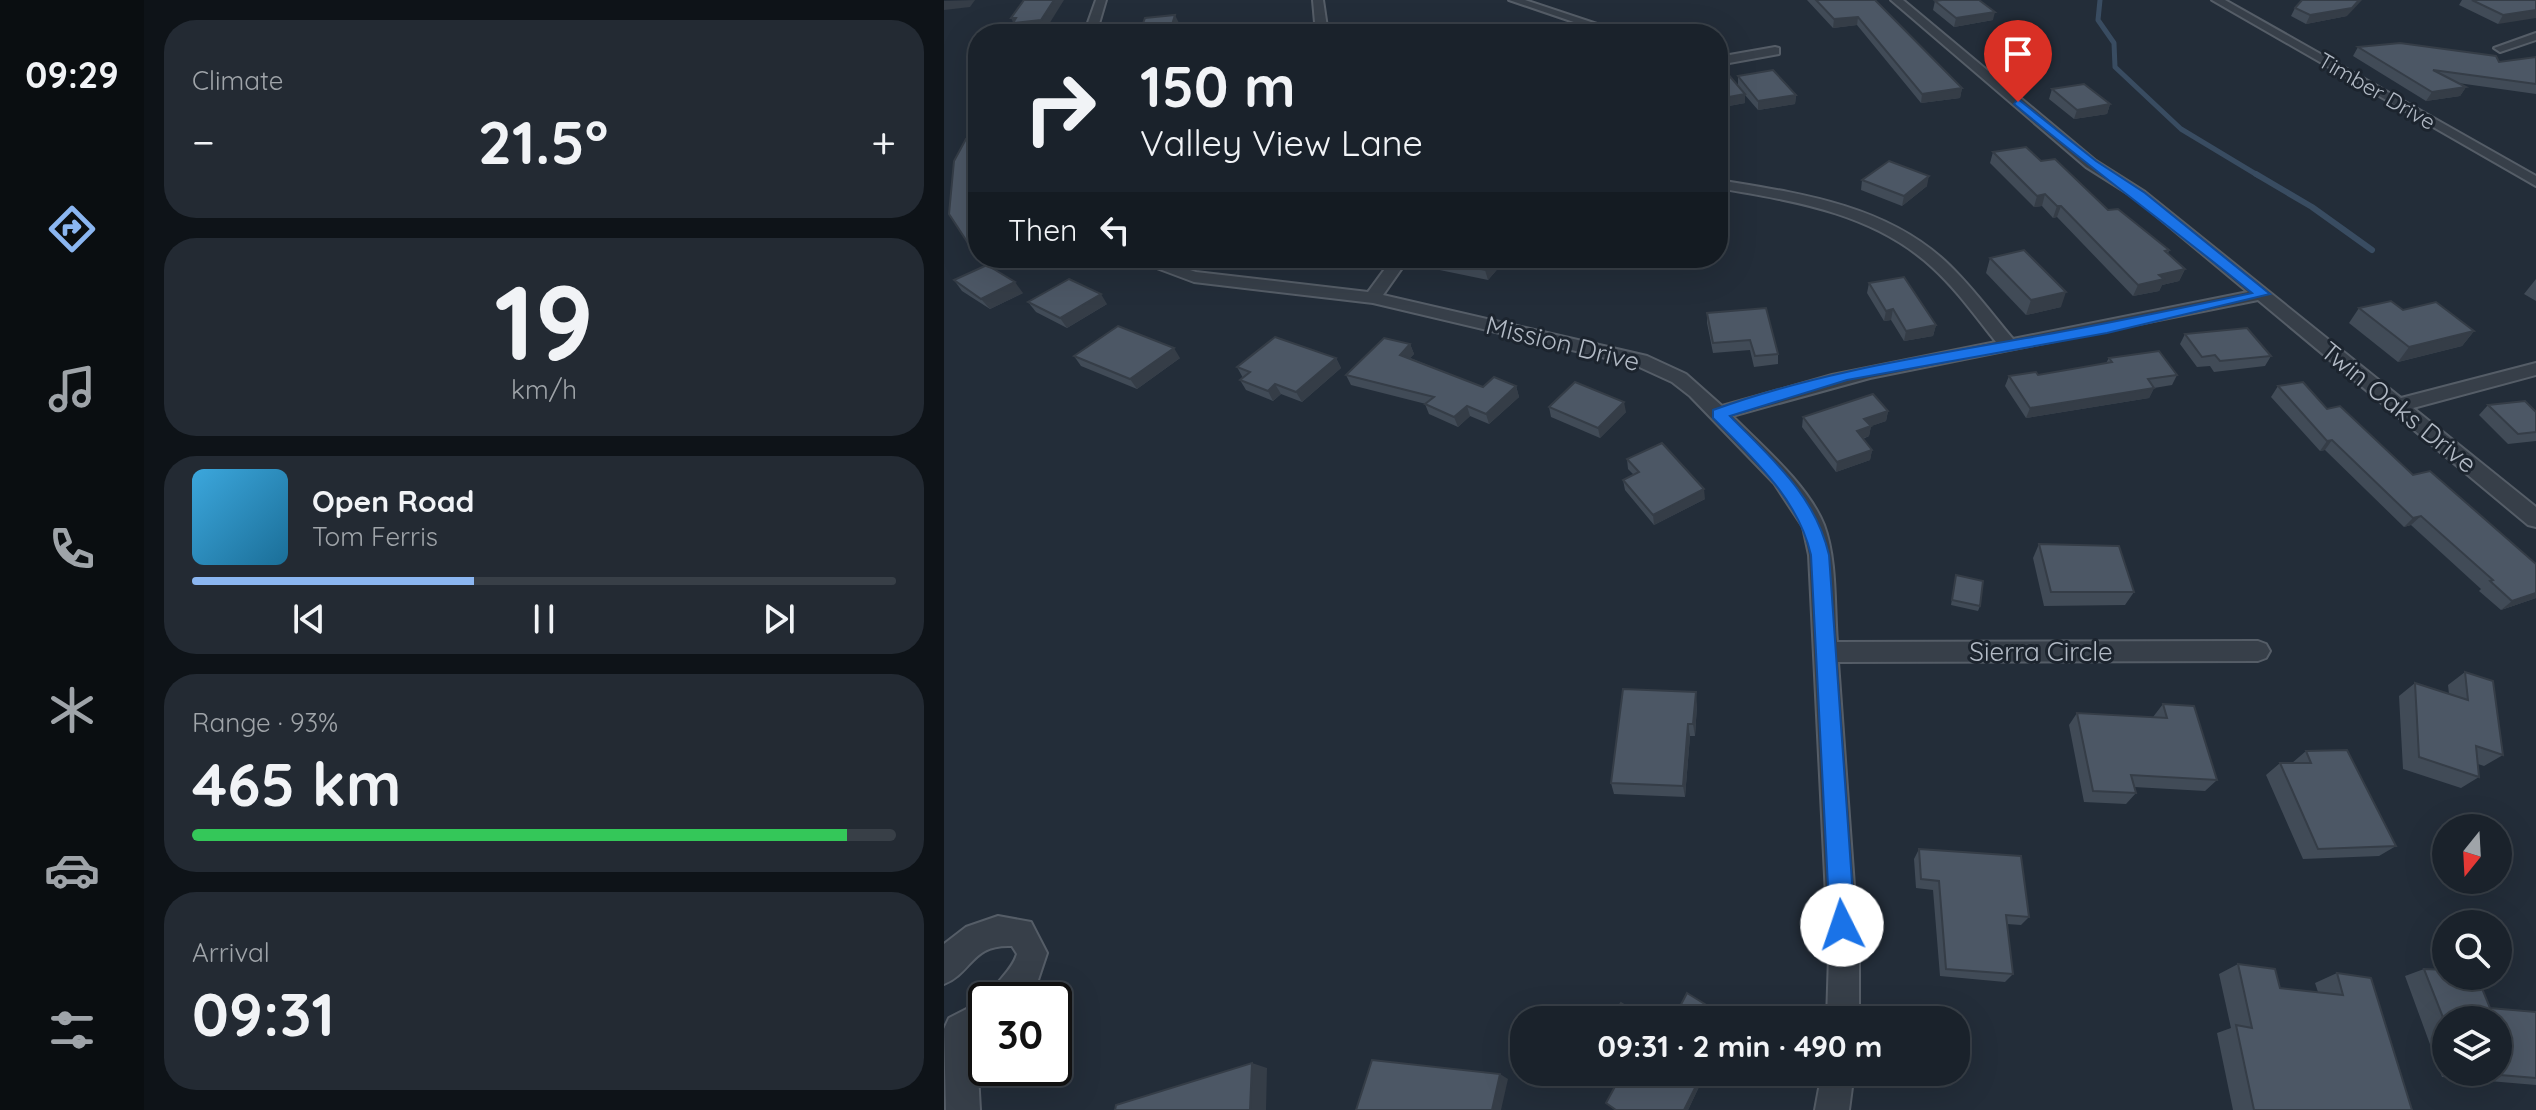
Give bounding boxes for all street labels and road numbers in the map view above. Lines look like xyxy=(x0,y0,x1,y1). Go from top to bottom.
street label: Timber Drive xyxy=(2313,46,2441,136)
street label: Mission Drive xyxy=(1483,308,1643,378)
street label: Twin Oaks Drive xyxy=(2314,334,2484,480)
street label: Sierra Circle xyxy=(1969,635,2113,668)

